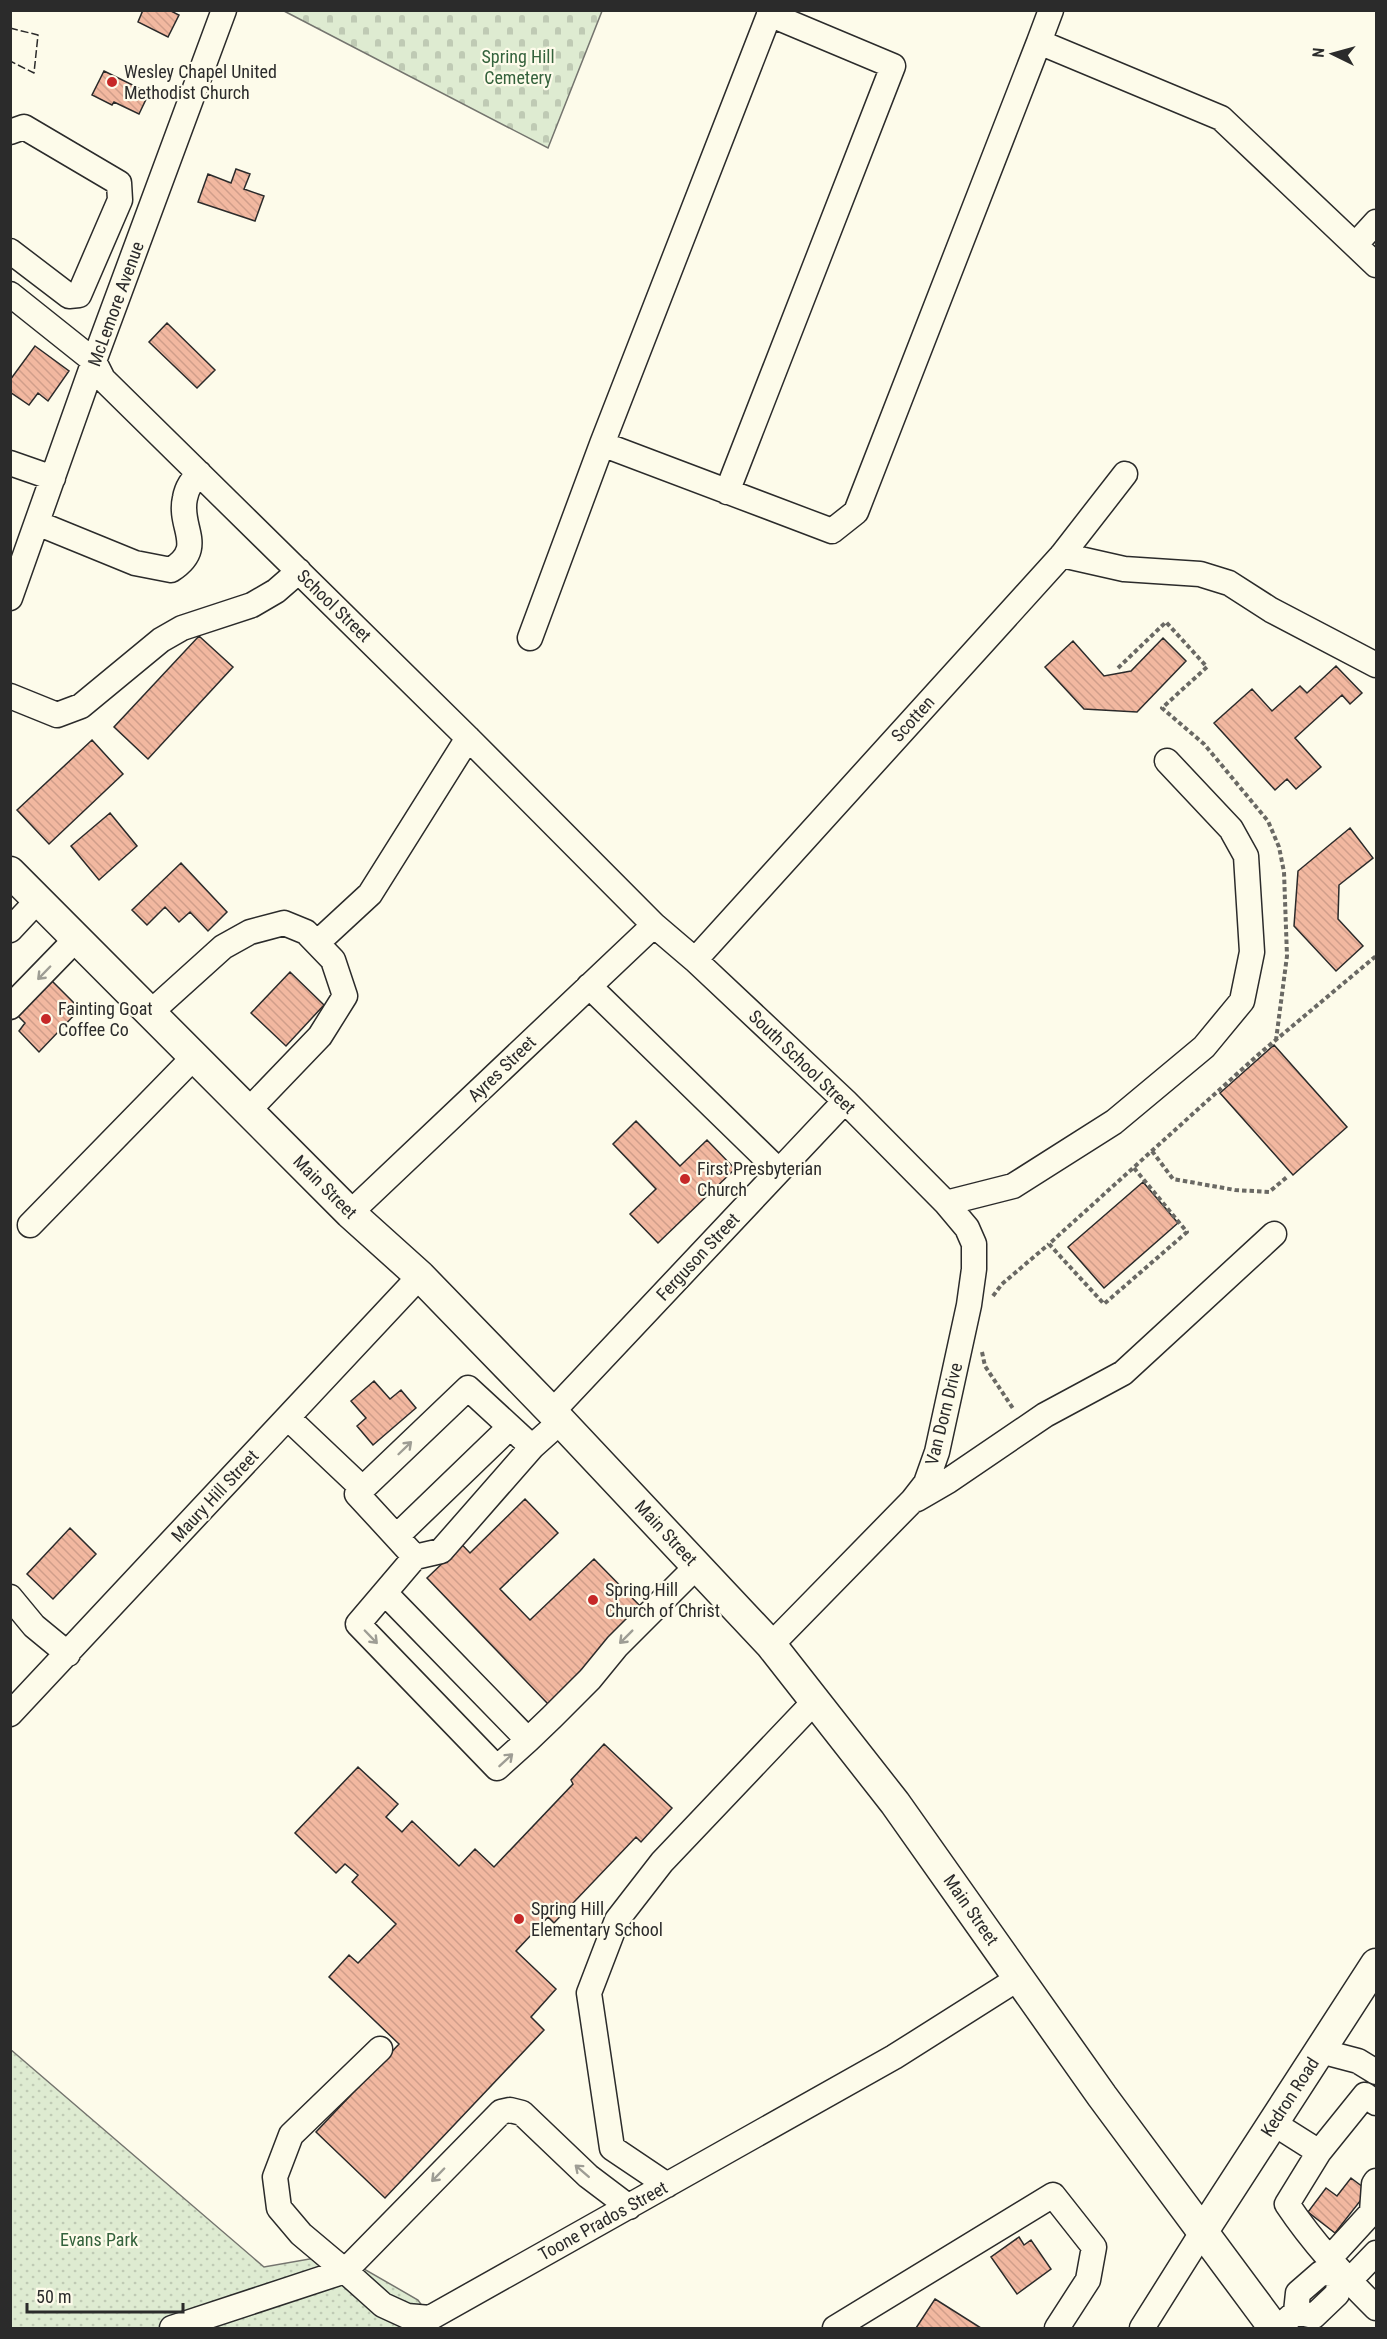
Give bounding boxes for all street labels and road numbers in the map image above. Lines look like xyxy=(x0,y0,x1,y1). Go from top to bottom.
street label: McLemore Avenue xyxy=(83,239,148,369)
street label: School Street xyxy=(293,565,376,646)
street label: Scotten xyxy=(887,691,939,746)
street label: South School Street xyxy=(745,1005,860,1118)
street label: Ayres Street xyxy=(464,1031,540,1106)
street label: Main Street xyxy=(289,1150,362,1223)
street label: Ferguson Street xyxy=(652,1209,744,1305)
street label: Van Dorn Drive xyxy=(921,1361,966,1467)
street label: Maury Hill Street xyxy=(167,1445,263,1546)
street label: Main Street xyxy=(631,1496,702,1570)
street label: Main Street xyxy=(939,1870,1003,1949)
street label: Kedron Road xyxy=(1256,2053,1323,2140)
street label: Toone Prados Street xyxy=(535,2176,671,2265)

